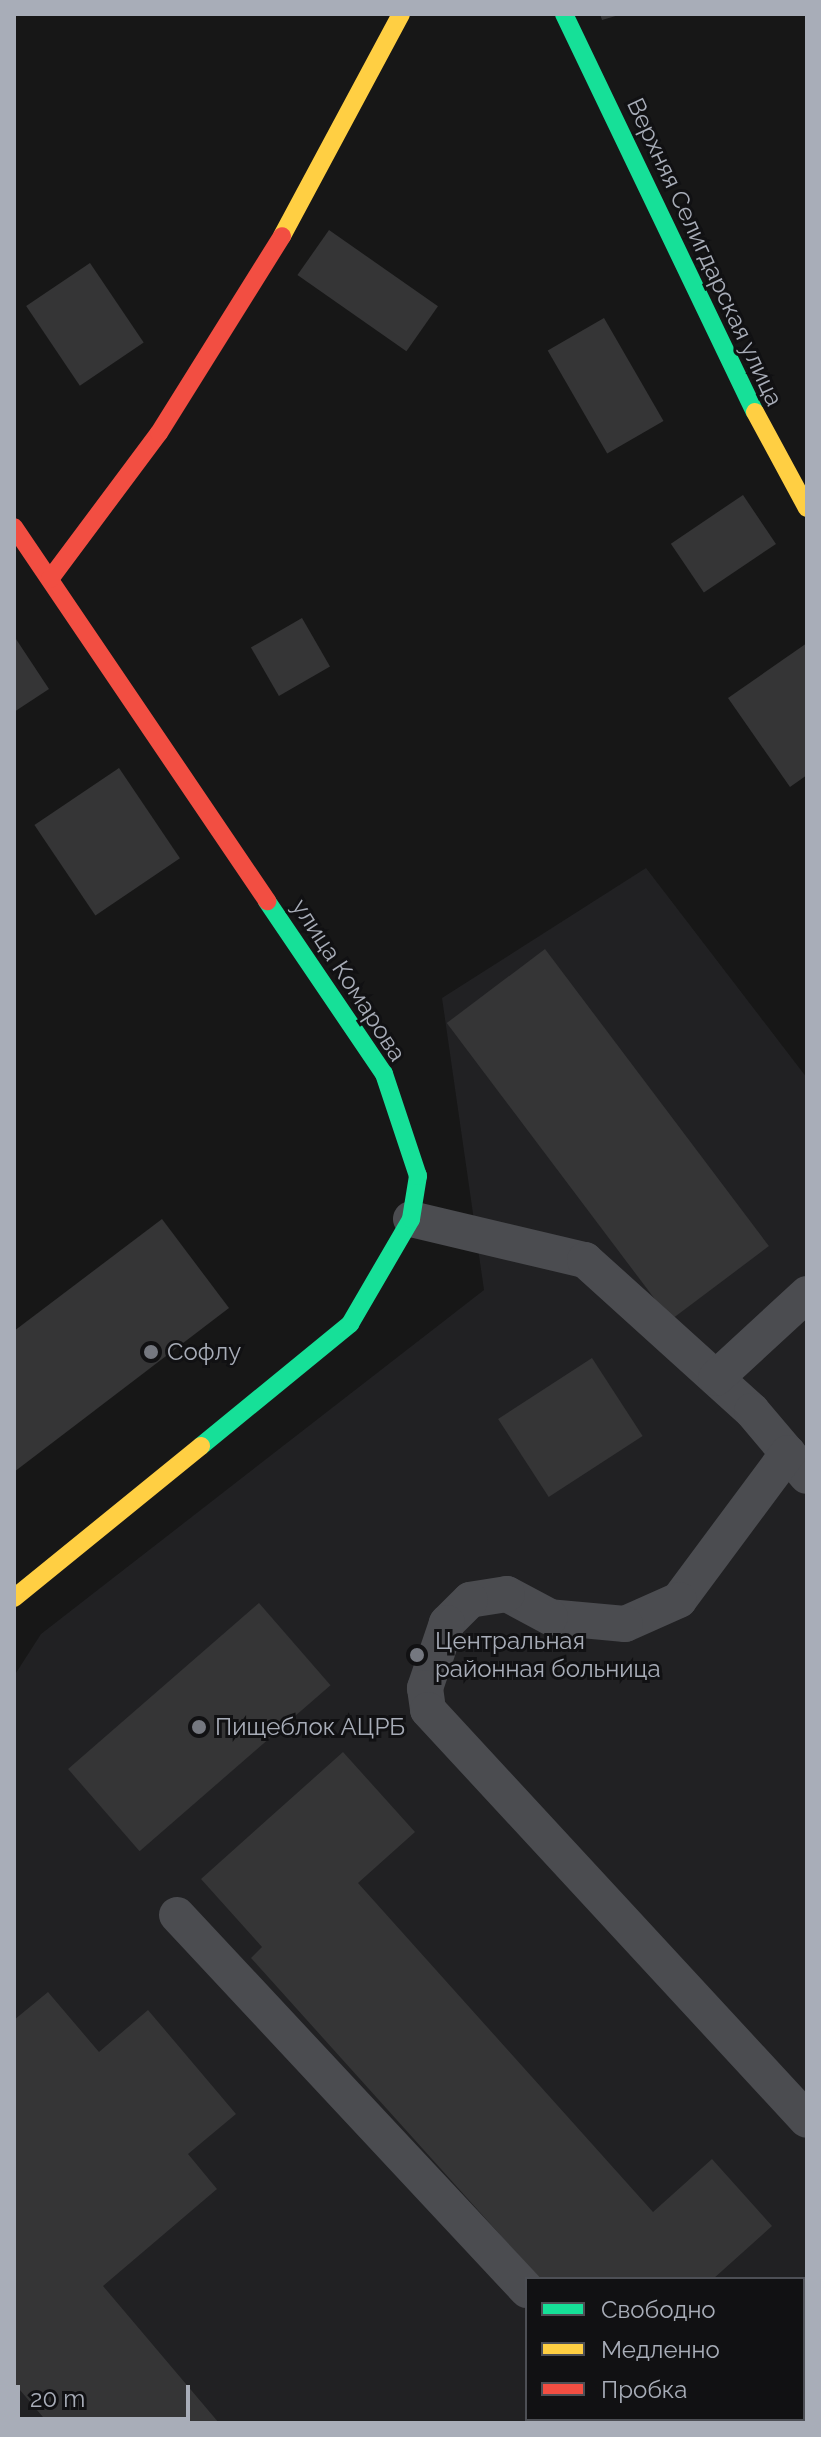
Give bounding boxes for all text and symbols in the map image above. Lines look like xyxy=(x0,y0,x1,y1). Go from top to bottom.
street label: Верхняя Селигдарская улица xyxy=(621,93,789,411)
street label: улица Комарова xyxy=(286,893,412,1067)
place label: Софлу xyxy=(167,1338,241,1366)
marker: Софлу xyxy=(142,1343,160,1361)
place label: Центральная районная больница xyxy=(435,1627,661,1683)
marker: Центральная районная больница xyxy=(406,1644,428,1666)
place label: Пищеблок АЦРБ xyxy=(215,1713,406,1741)
marker: Пищеблок АЦРБ xyxy=(190,1718,208,1736)
legend xyxy=(525,2277,805,2421)
text: Свободно xyxy=(601,2295,716,2324)
text: Медленно xyxy=(601,2335,720,2364)
scale bar xyxy=(20,2369,194,2419)
text: Пробка xyxy=(601,2375,687,2404)
text: 20 m xyxy=(30,2384,85,2413)

